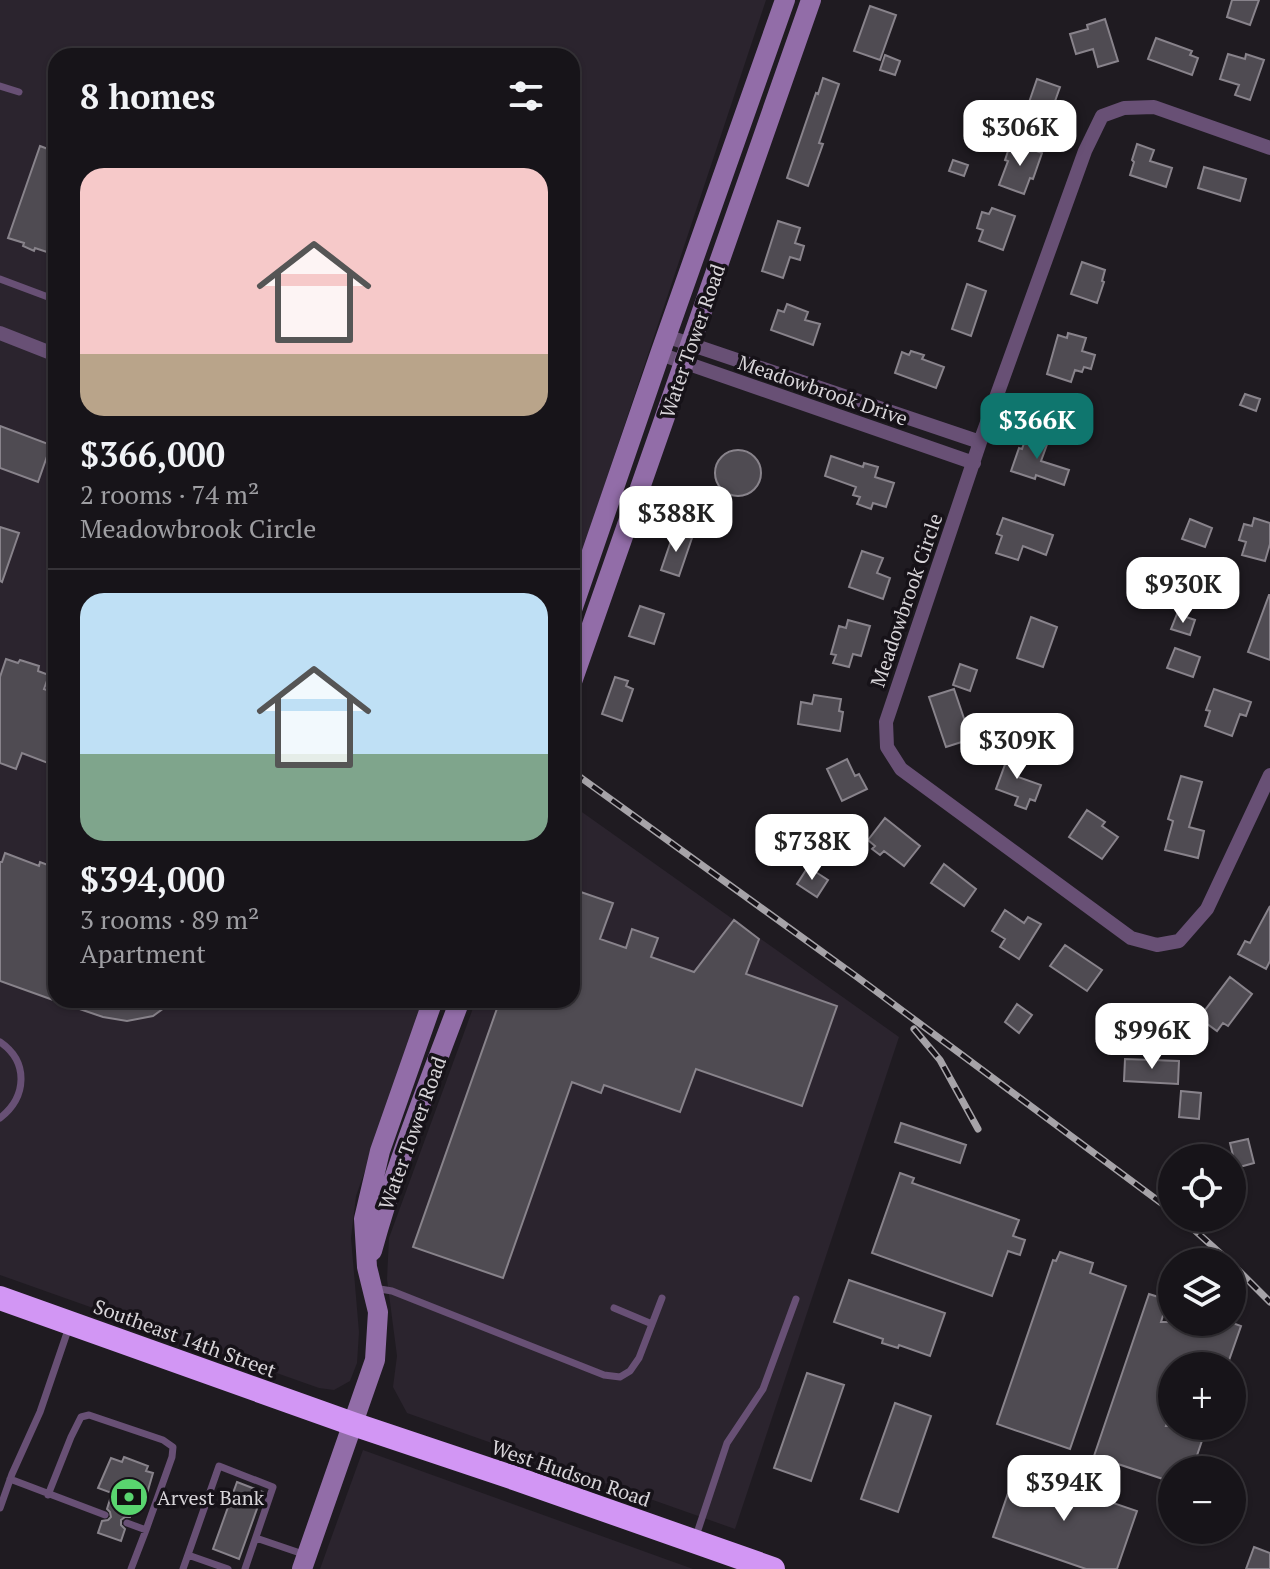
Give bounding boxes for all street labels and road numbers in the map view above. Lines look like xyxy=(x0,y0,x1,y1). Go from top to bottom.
street label: Water Tower Road xyxy=(653,260,731,422)
street label: Meadowbrook Drive xyxy=(735,348,911,432)
street label: Meadowbrook Circle xyxy=(864,510,948,690)
street label: Water Tower Road xyxy=(372,1053,452,1213)
street label: Southeast 14th Street xyxy=(90,1292,280,1384)
street label: West Hudson Road xyxy=(488,1433,654,1513)

